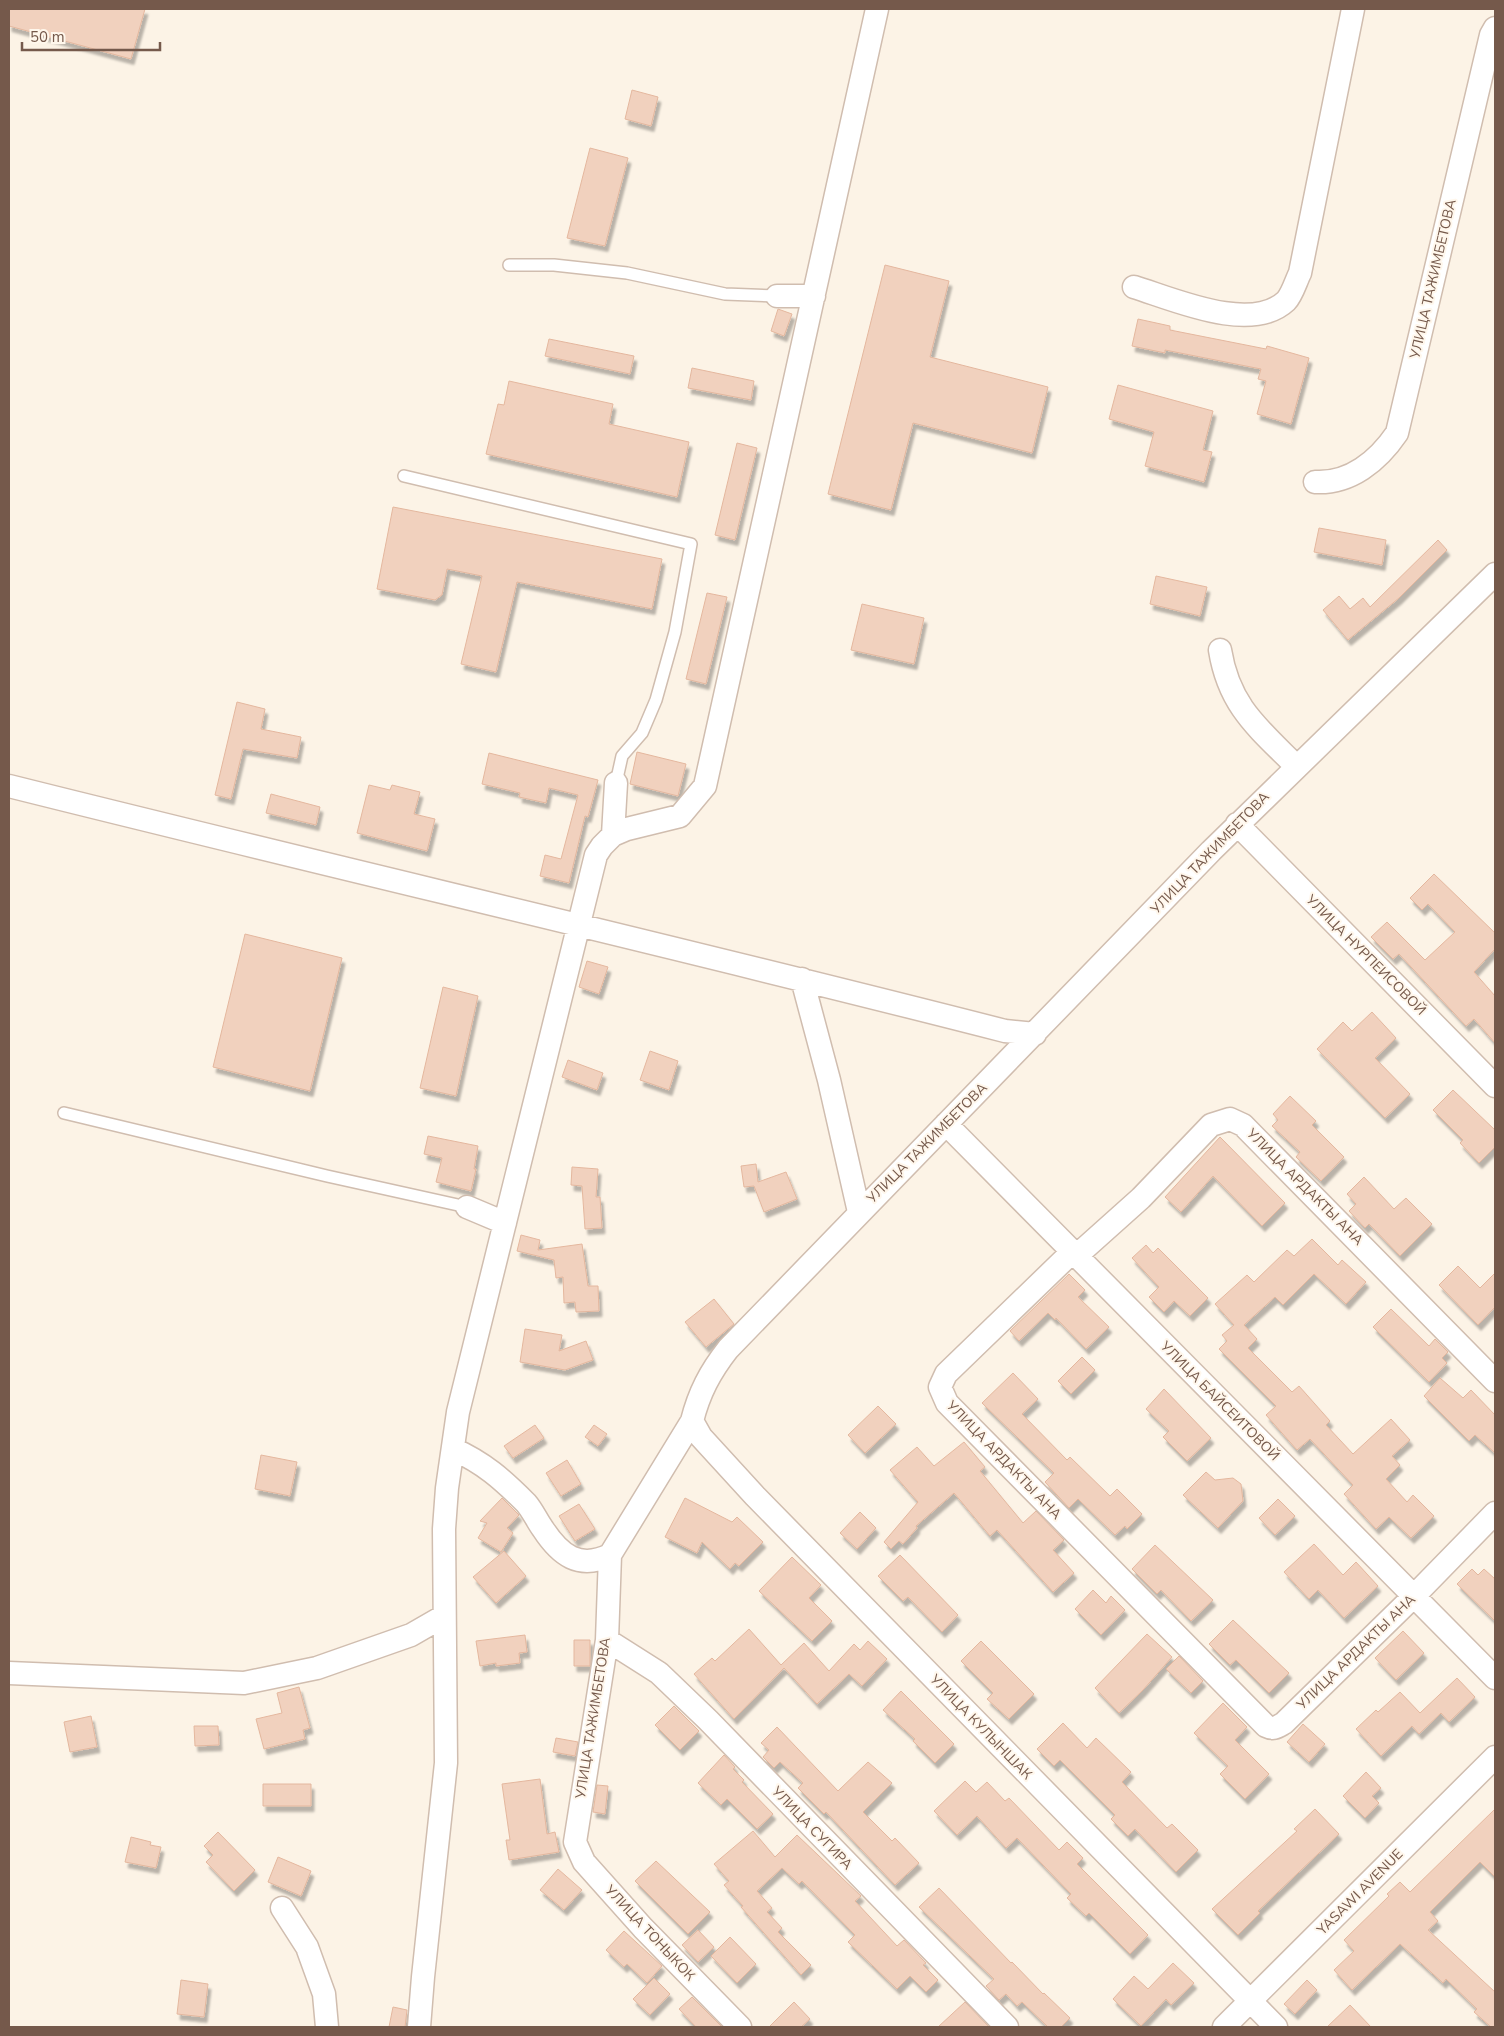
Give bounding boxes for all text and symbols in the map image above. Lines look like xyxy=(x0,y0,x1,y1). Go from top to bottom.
scale bar xyxy=(22,20,160,52)
text: 50 m xyxy=(30,27,65,47)
street label: УЛИЦА ТАЖИМБЕТОВА xyxy=(1405,197,1461,362)
street label: УЛИЦА ТАЖИМБЕТОВА xyxy=(1146,788,1274,919)
street label: УЛИЦА НУРПЕИСОВОЙ xyxy=(1301,890,1430,1019)
street label: УЛИЦА ТАЖИМБЕТОВА xyxy=(862,1079,991,1208)
street label: УЛИЦА АРДАКТЫ АНА xyxy=(1242,1124,1368,1250)
street label: УЛИЦА БАЙСЕИТОВОЙ xyxy=(1155,1336,1284,1465)
street label: УЛИЦА АРДАКТЫ АНА xyxy=(942,1396,1066,1523)
street label: УЛИЦА АРДАКТЫ АНА xyxy=(1292,1590,1419,1714)
street label: УЛИЦА ТАЖИМБЕТОВА xyxy=(571,1636,615,1801)
street label: УЛИЦА КУЛЫНШАК xyxy=(925,1670,1036,1784)
street label: УЛИЦА СУГИРА xyxy=(767,1781,857,1874)
street label: YASAWI AVENUE xyxy=(1312,1845,1407,1940)
street label: УЛИЦА ТОНЫКОК xyxy=(600,1880,699,1985)

